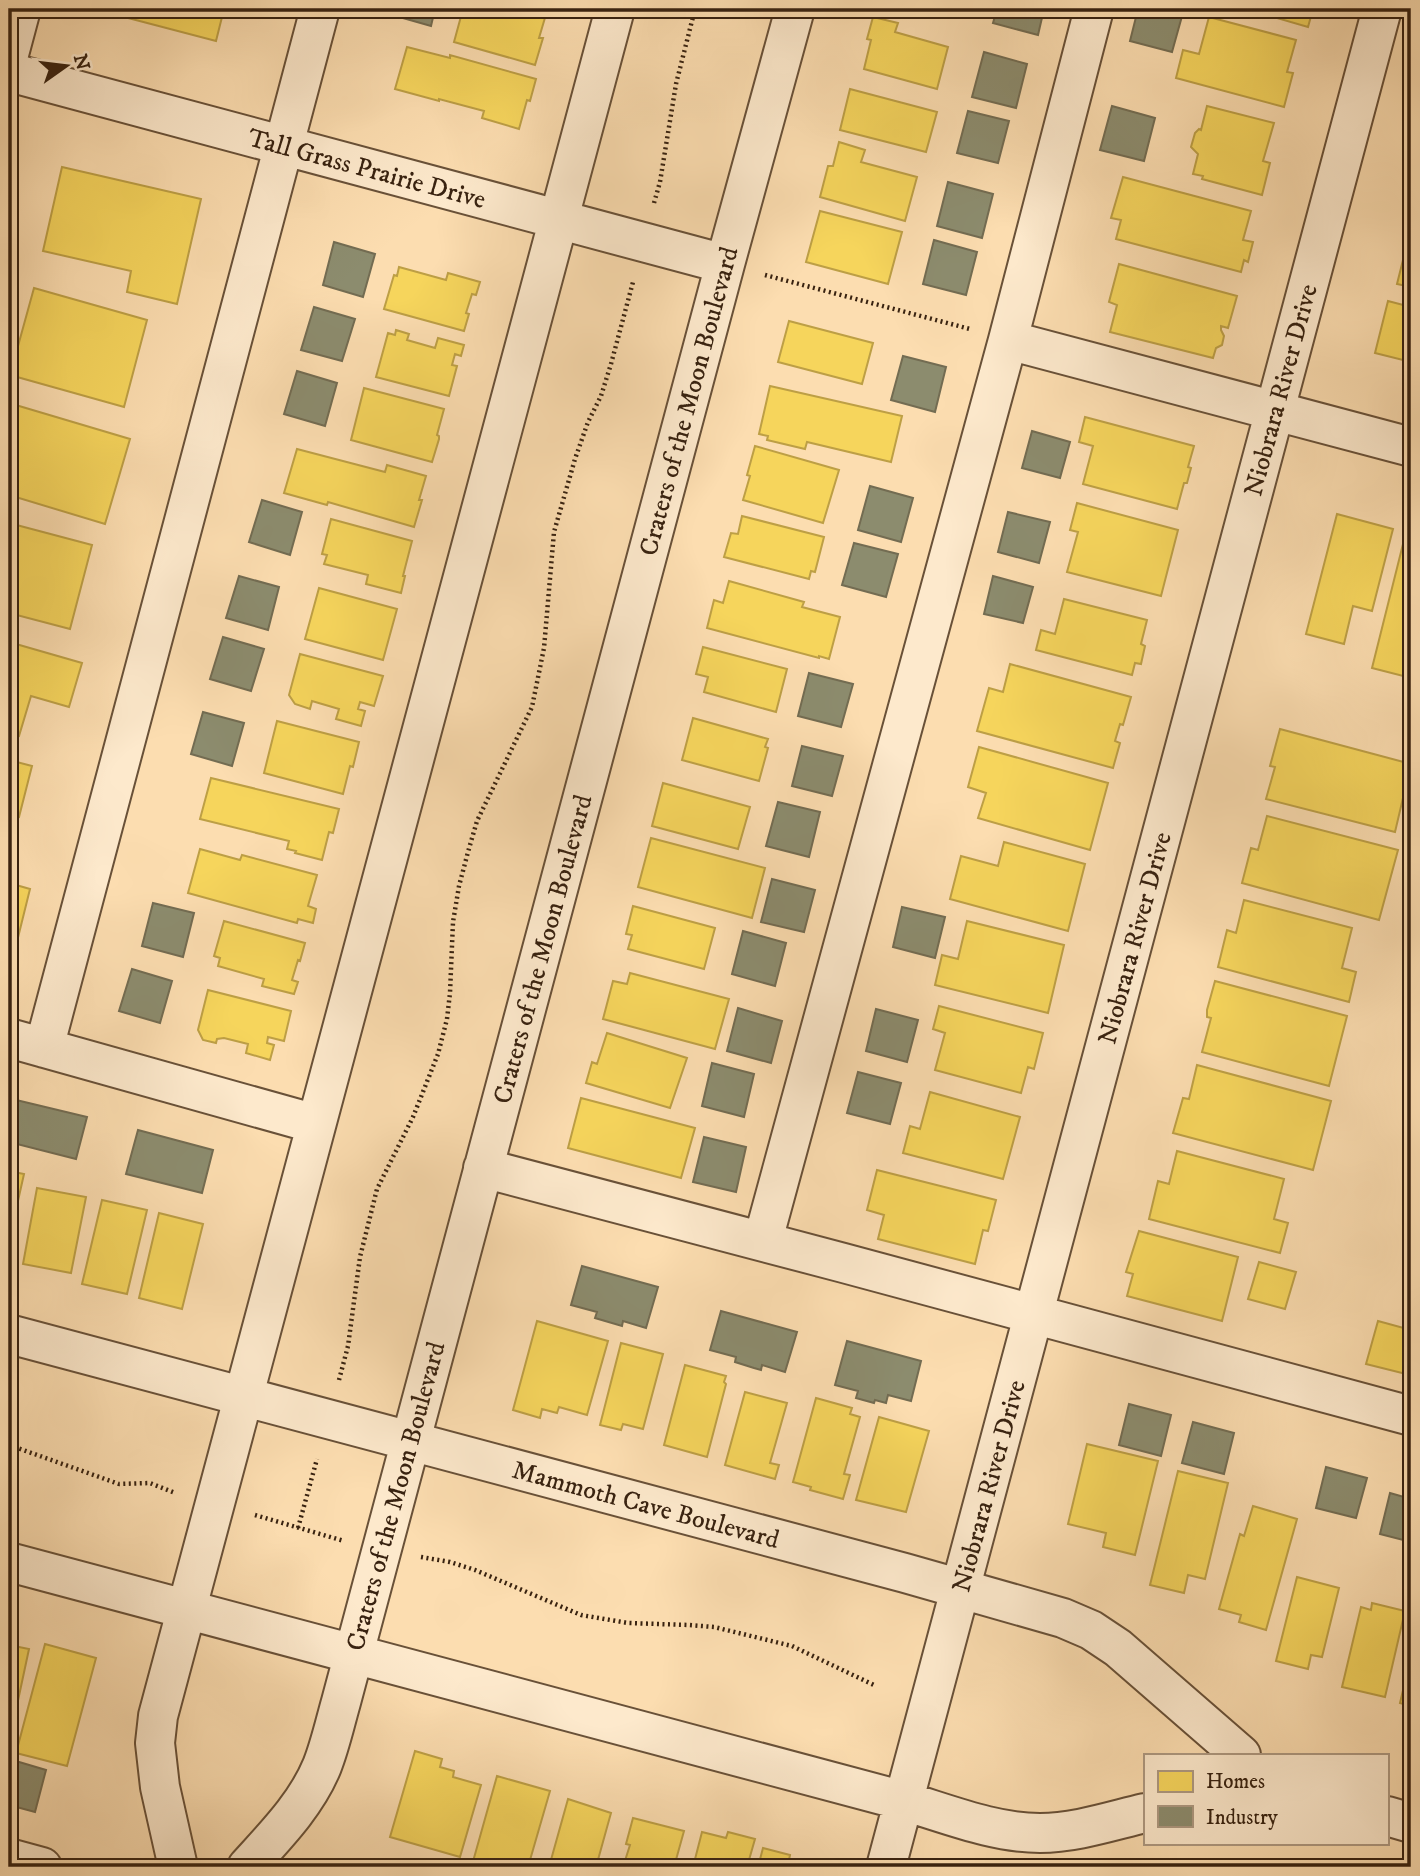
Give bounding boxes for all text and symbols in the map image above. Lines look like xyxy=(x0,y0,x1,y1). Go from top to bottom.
north arrow xyxy=(32,32,102,102)
text: N xyxy=(68,52,94,73)
street label: Tall Grass Prairie Drive xyxy=(244,122,489,217)
street label: Craters of the Moon Boulevard xyxy=(632,243,747,560)
street label: Niobrara River Drive xyxy=(1237,281,1326,500)
street label: Craters of the Moon Boulevard xyxy=(486,791,601,1108)
street label: Niobrara River Drive xyxy=(1091,829,1180,1048)
street label: Craters of the Moon Boulevard xyxy=(339,1338,454,1655)
street label: Niobrara River Drive xyxy=(945,1377,1034,1596)
street label: Mammoth Cave Boulevard xyxy=(508,1454,783,1557)
legend xyxy=(1144,1754,1388,1844)
text: Homes xyxy=(1206,1769,1265,1795)
text: Industry xyxy=(1206,1805,1279,1831)

